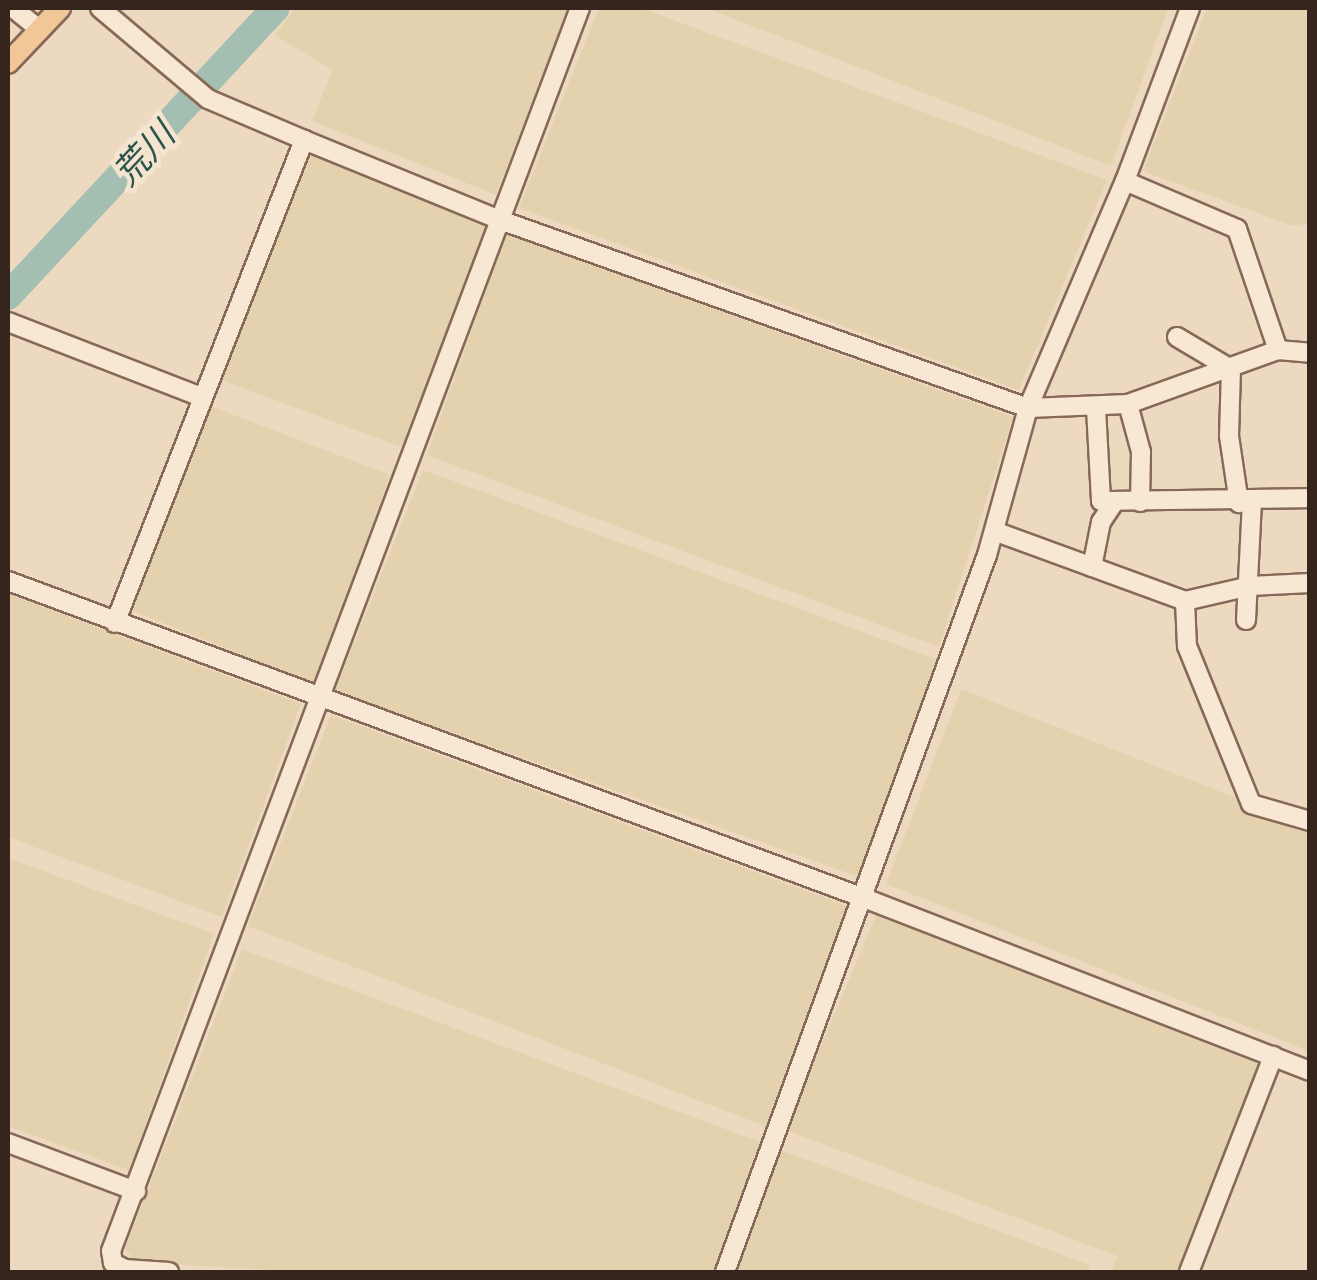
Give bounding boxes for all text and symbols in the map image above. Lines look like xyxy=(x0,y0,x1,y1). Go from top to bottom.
water label: 荒川 xyxy=(103,112,181,192)

